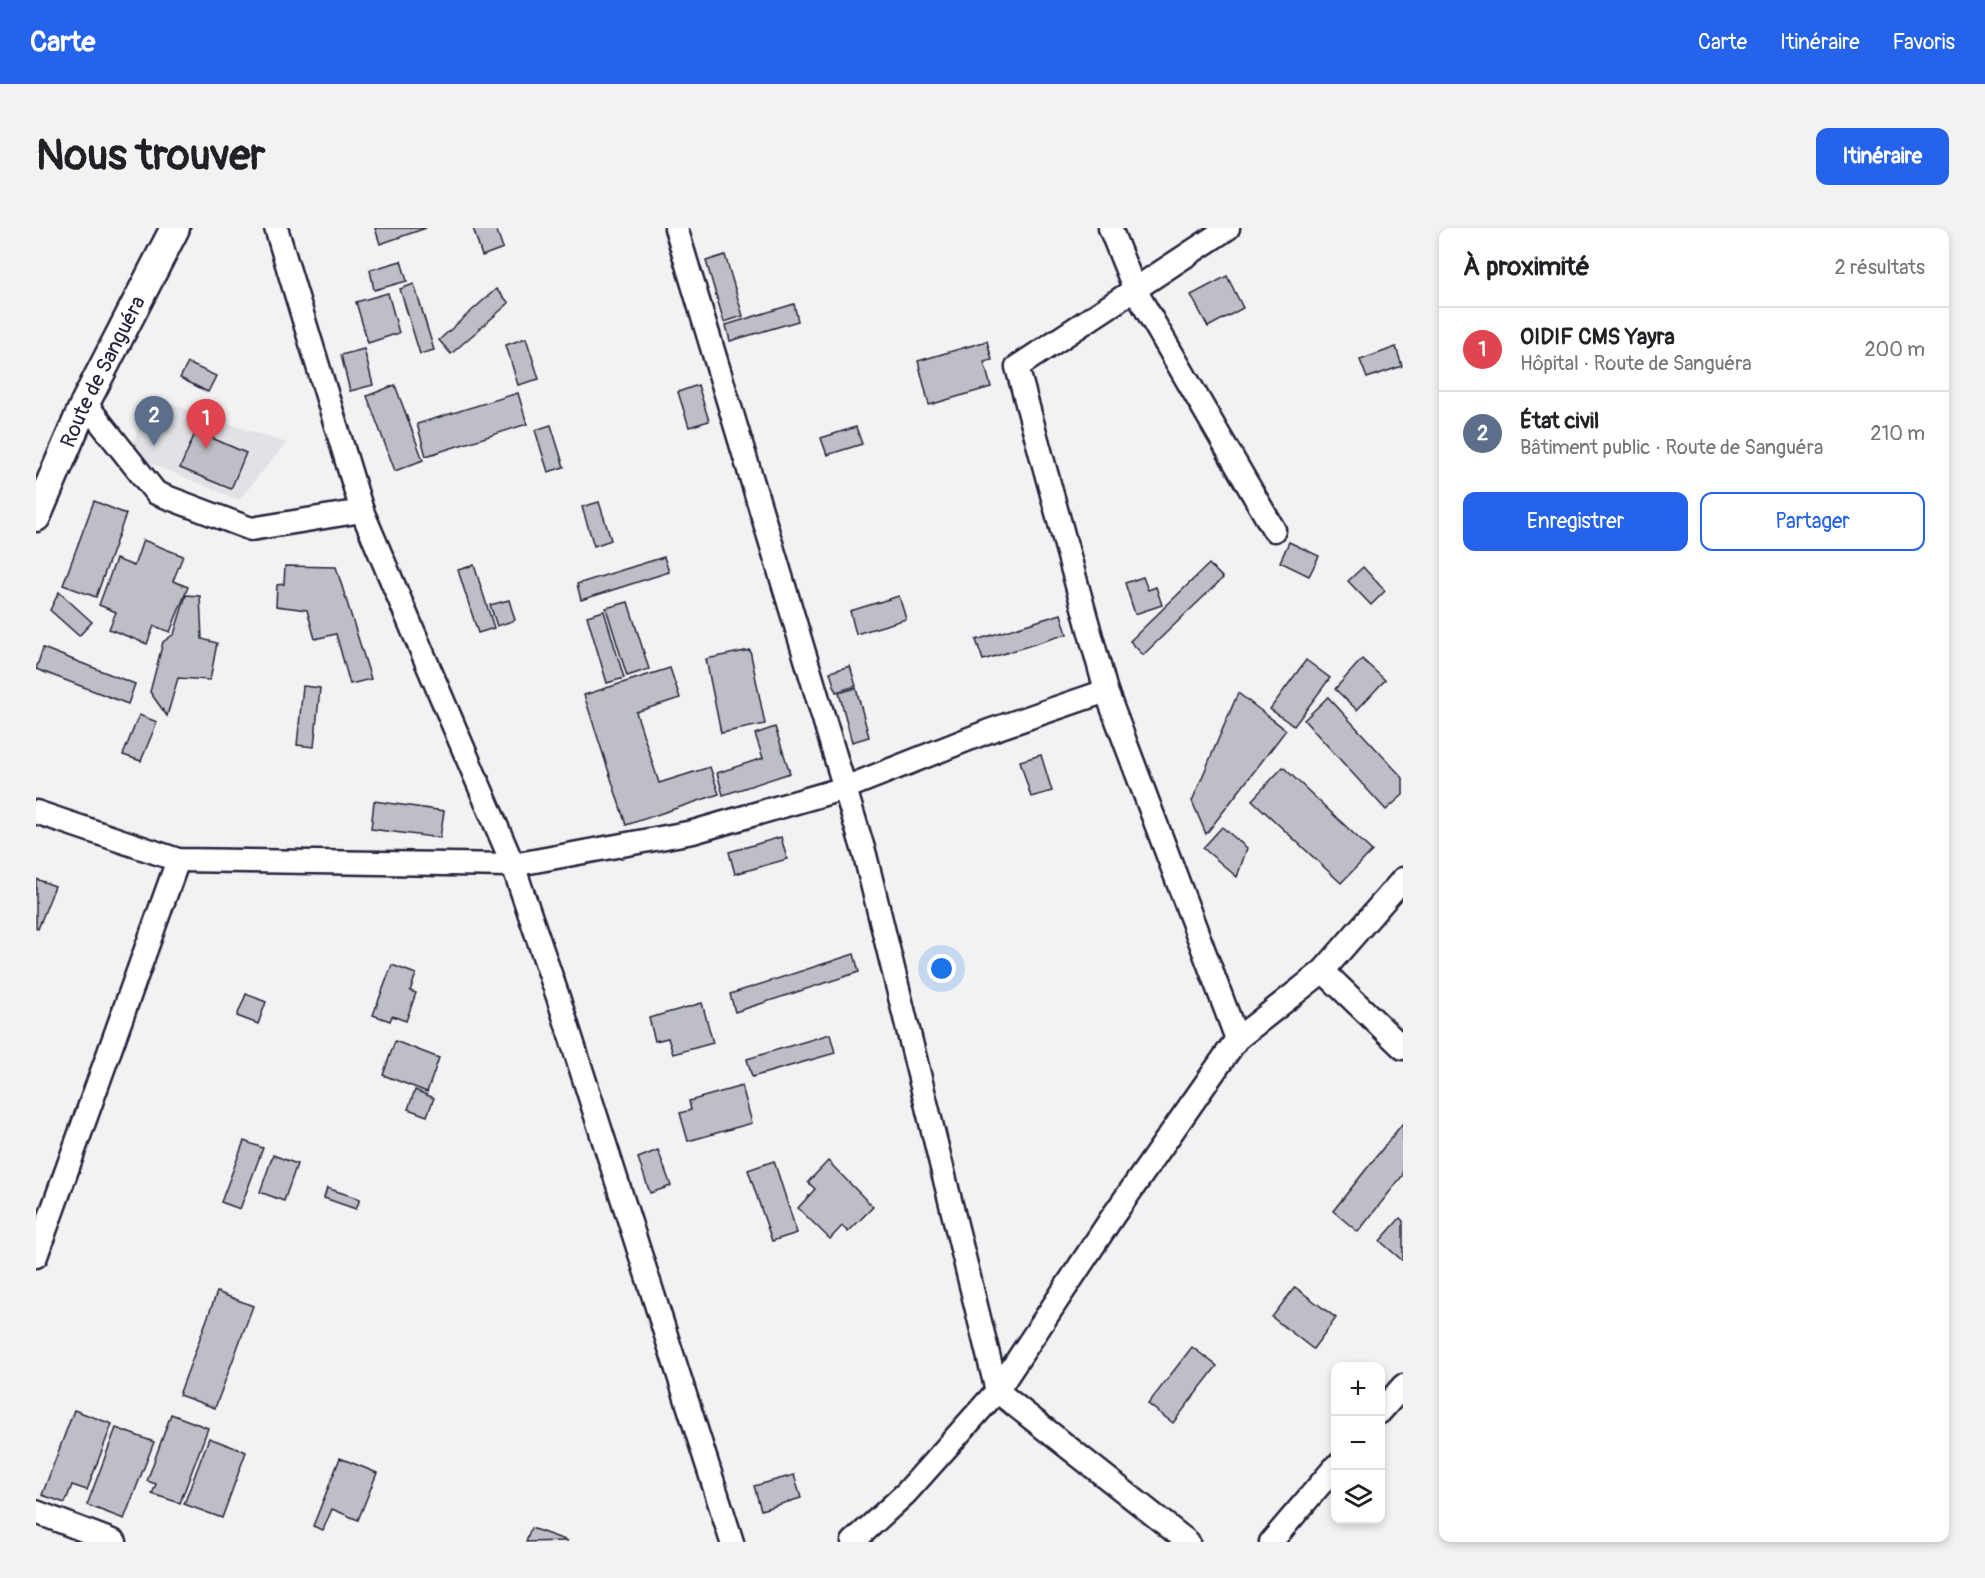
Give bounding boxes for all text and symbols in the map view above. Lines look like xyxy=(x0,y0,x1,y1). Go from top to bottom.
text: Carte xyxy=(30,25,95,60)
text: Carte xyxy=(1698,29,1747,56)
text: Itinéraire xyxy=(1780,29,1860,56)
text: Favoris xyxy=(1893,29,1955,56)
button: Itinéraire xyxy=(1816,128,1949,185)
text: Nous trouver xyxy=(36,130,265,182)
text: À proximité xyxy=(1463,251,1590,283)
text: 2 résultats xyxy=(1835,255,1925,280)
street label: Route de Sanguéra xyxy=(54,291,151,451)
text: OIDIF CMS Yayra xyxy=(1520,323,1675,351)
text: 1 xyxy=(1479,337,1486,362)
text: 200 m xyxy=(1864,337,1925,362)
text: Hôpital · Route de Sanguéra xyxy=(1520,351,1752,376)
pin: 2 xyxy=(134,396,174,446)
pin: 1 xyxy=(186,400,226,449)
text: État civil xyxy=(1520,407,1599,435)
text: 2 xyxy=(1477,421,1488,446)
text: 210 m xyxy=(1870,421,1925,446)
text: Bâtiment public · Route de Sanguéra xyxy=(1520,435,1823,460)
button: Enregistrer xyxy=(1463,492,1688,551)
button: Partager xyxy=(1700,492,1925,551)
your location xyxy=(927,954,956,983)
map controls xyxy=(1331,1362,1385,1524)
button: + xyxy=(1331,1362,1385,1416)
button: − xyxy=(1331,1416,1385,1470)
button: layers xyxy=(1331,1470,1385,1524)

